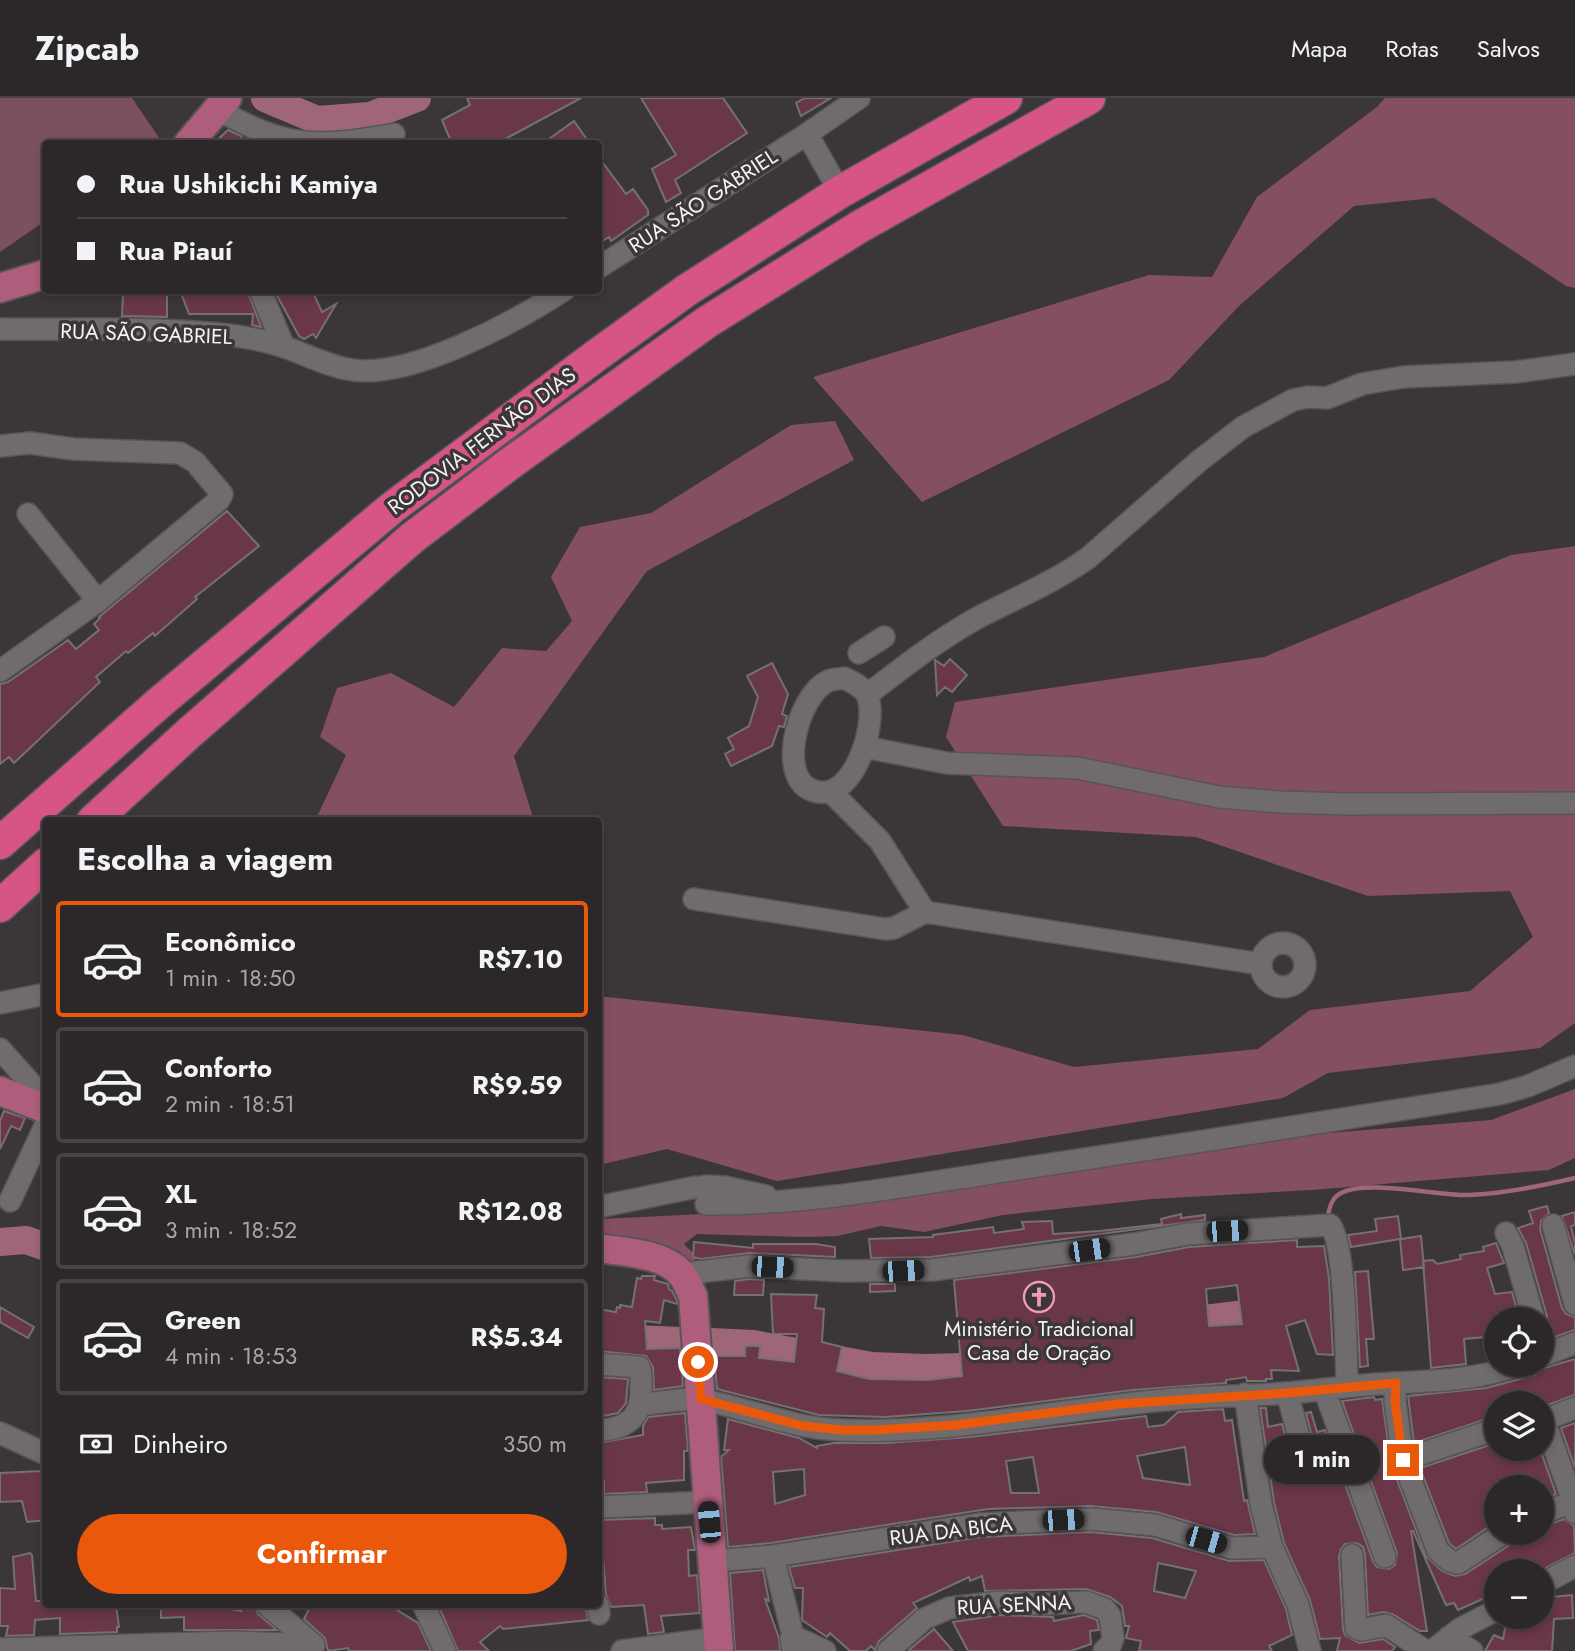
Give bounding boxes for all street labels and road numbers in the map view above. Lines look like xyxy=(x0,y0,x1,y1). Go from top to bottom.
street label: RUA SÃO GABRIEL xyxy=(623,141,784,260)
street label: RUA SÃO GABRIEL xyxy=(60,316,233,352)
street label: RODOVIA FERNÃO DIAS xyxy=(382,360,582,522)
street label: RUA DA BICA xyxy=(888,1509,1014,1553)
street label: RUA SENNA xyxy=(956,1587,1072,1623)

